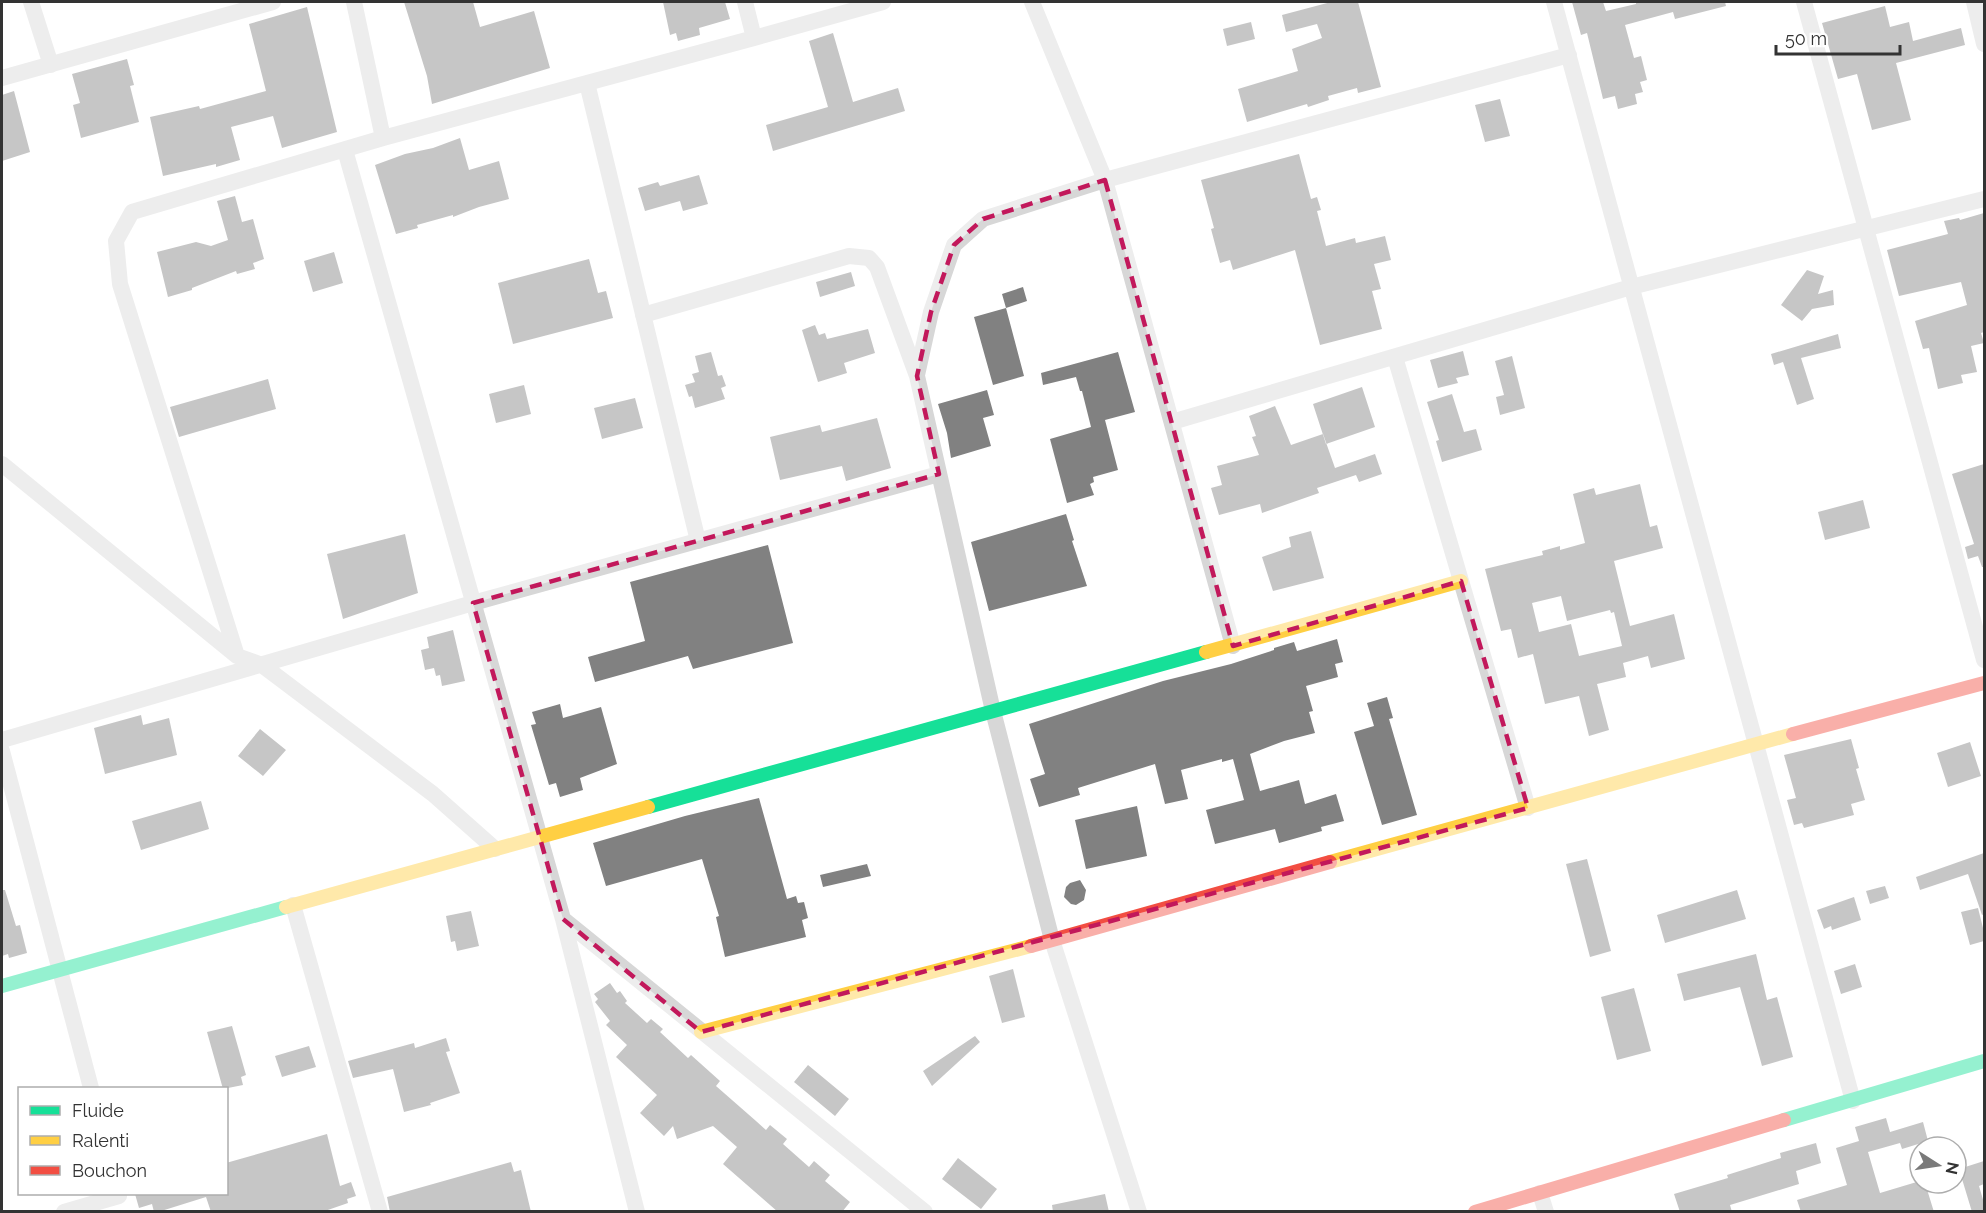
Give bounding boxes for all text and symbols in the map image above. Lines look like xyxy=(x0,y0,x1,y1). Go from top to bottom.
scale bar xyxy=(1776,18,1900,56)
text: 50 m xyxy=(1785,28,1827,49)
legend xyxy=(18,1087,228,1195)
text: Fluide xyxy=(72,1100,124,1121)
text: Ralenti xyxy=(72,1130,129,1151)
north arrow xyxy=(1908,1135,1968,1195)
text: Bouchon xyxy=(72,1160,147,1181)
text: N xyxy=(1942,1160,1963,1176)

